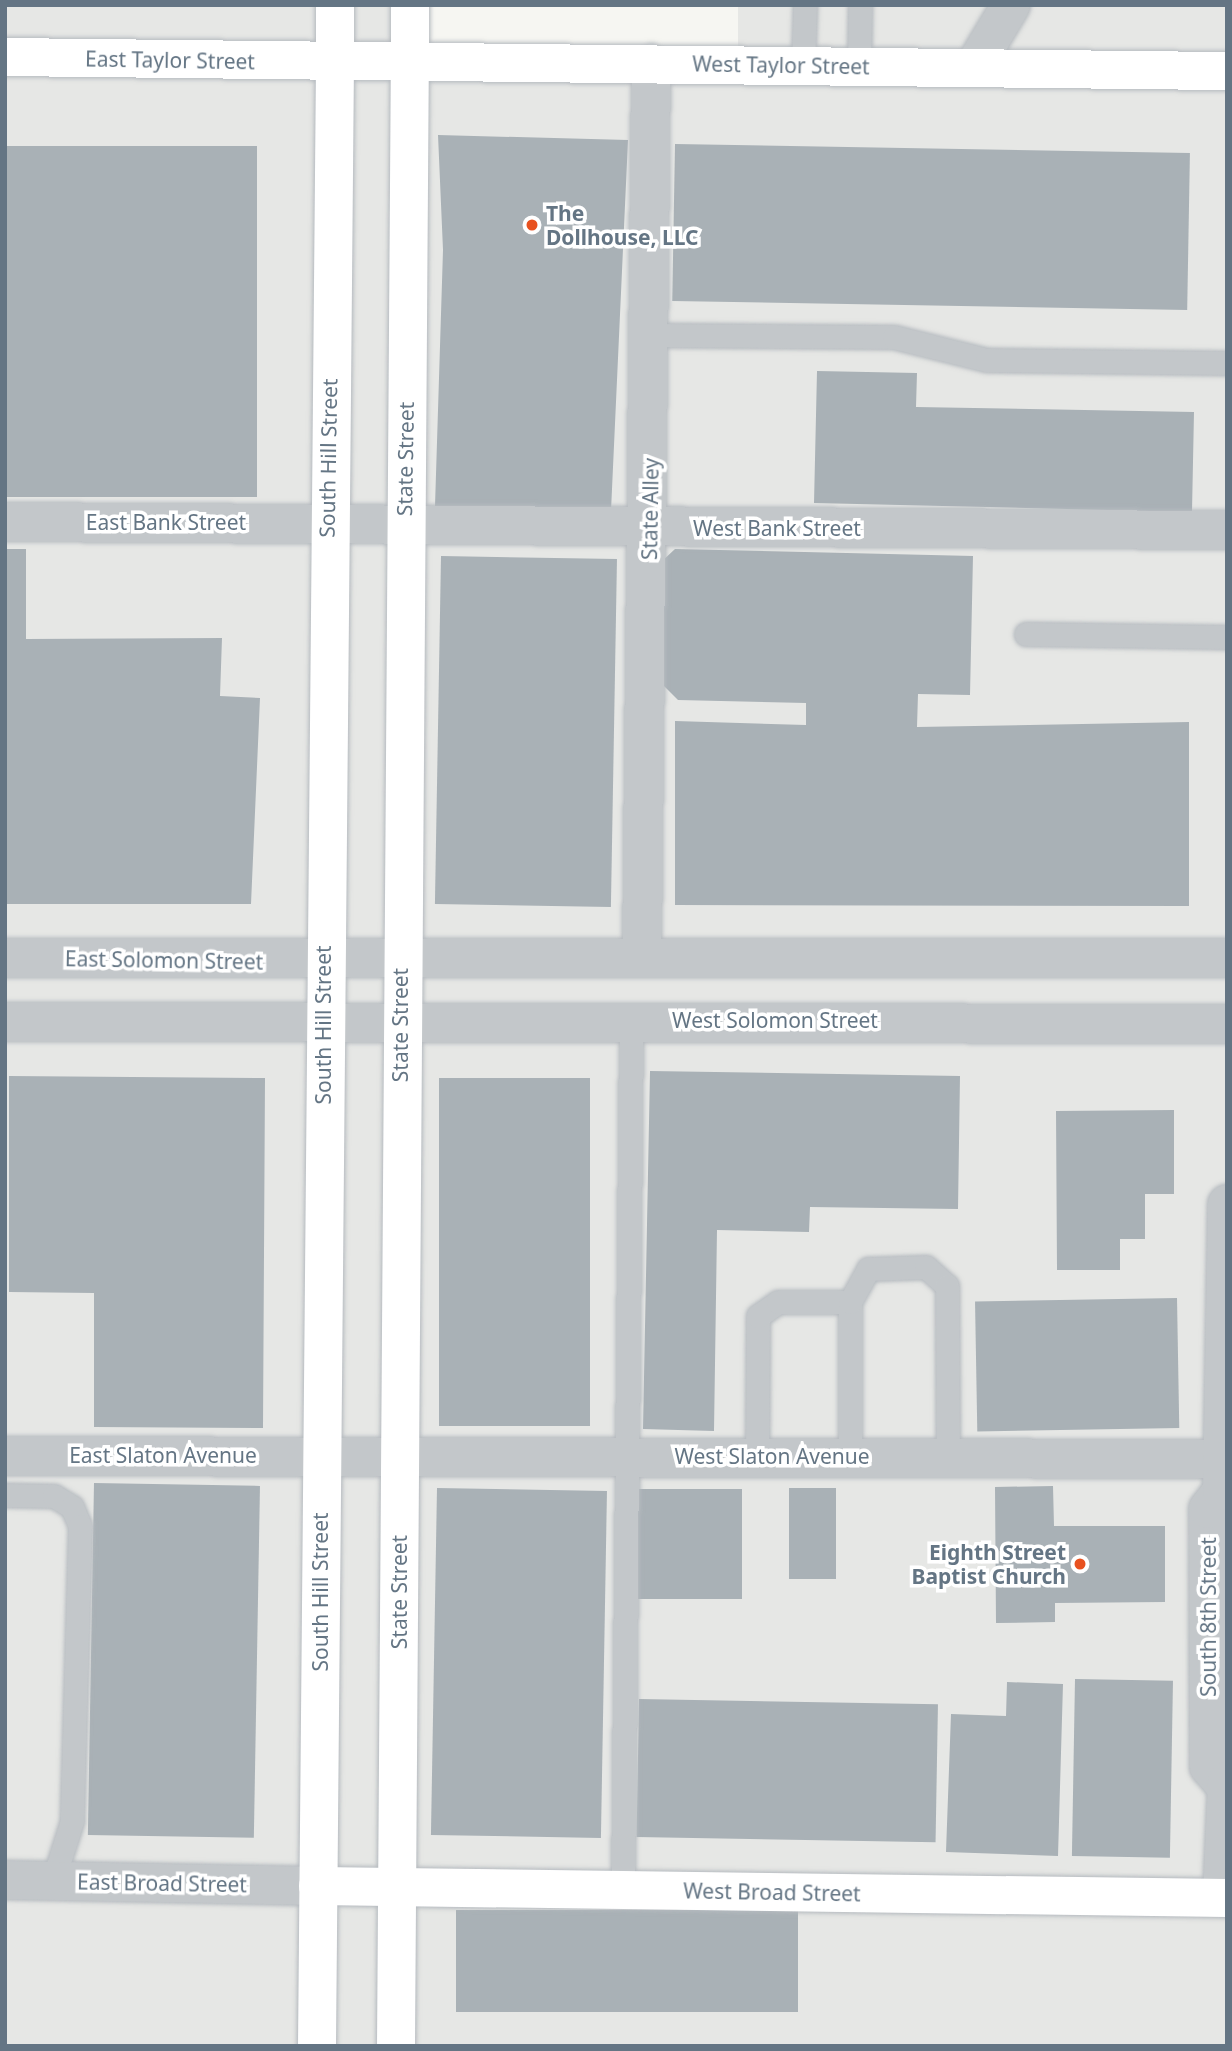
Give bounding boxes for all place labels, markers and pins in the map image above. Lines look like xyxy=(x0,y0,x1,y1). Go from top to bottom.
place label: The Dollhouse, LLC xyxy=(546,200,699,250)
marker: The Dollhouse, LLC xyxy=(524,217,540,233)
place label: Eighth Street Baptist Church xyxy=(911,1539,1066,1589)
marker: Eighth Street Baptist Church xyxy=(1072,1556,1088,1572)

